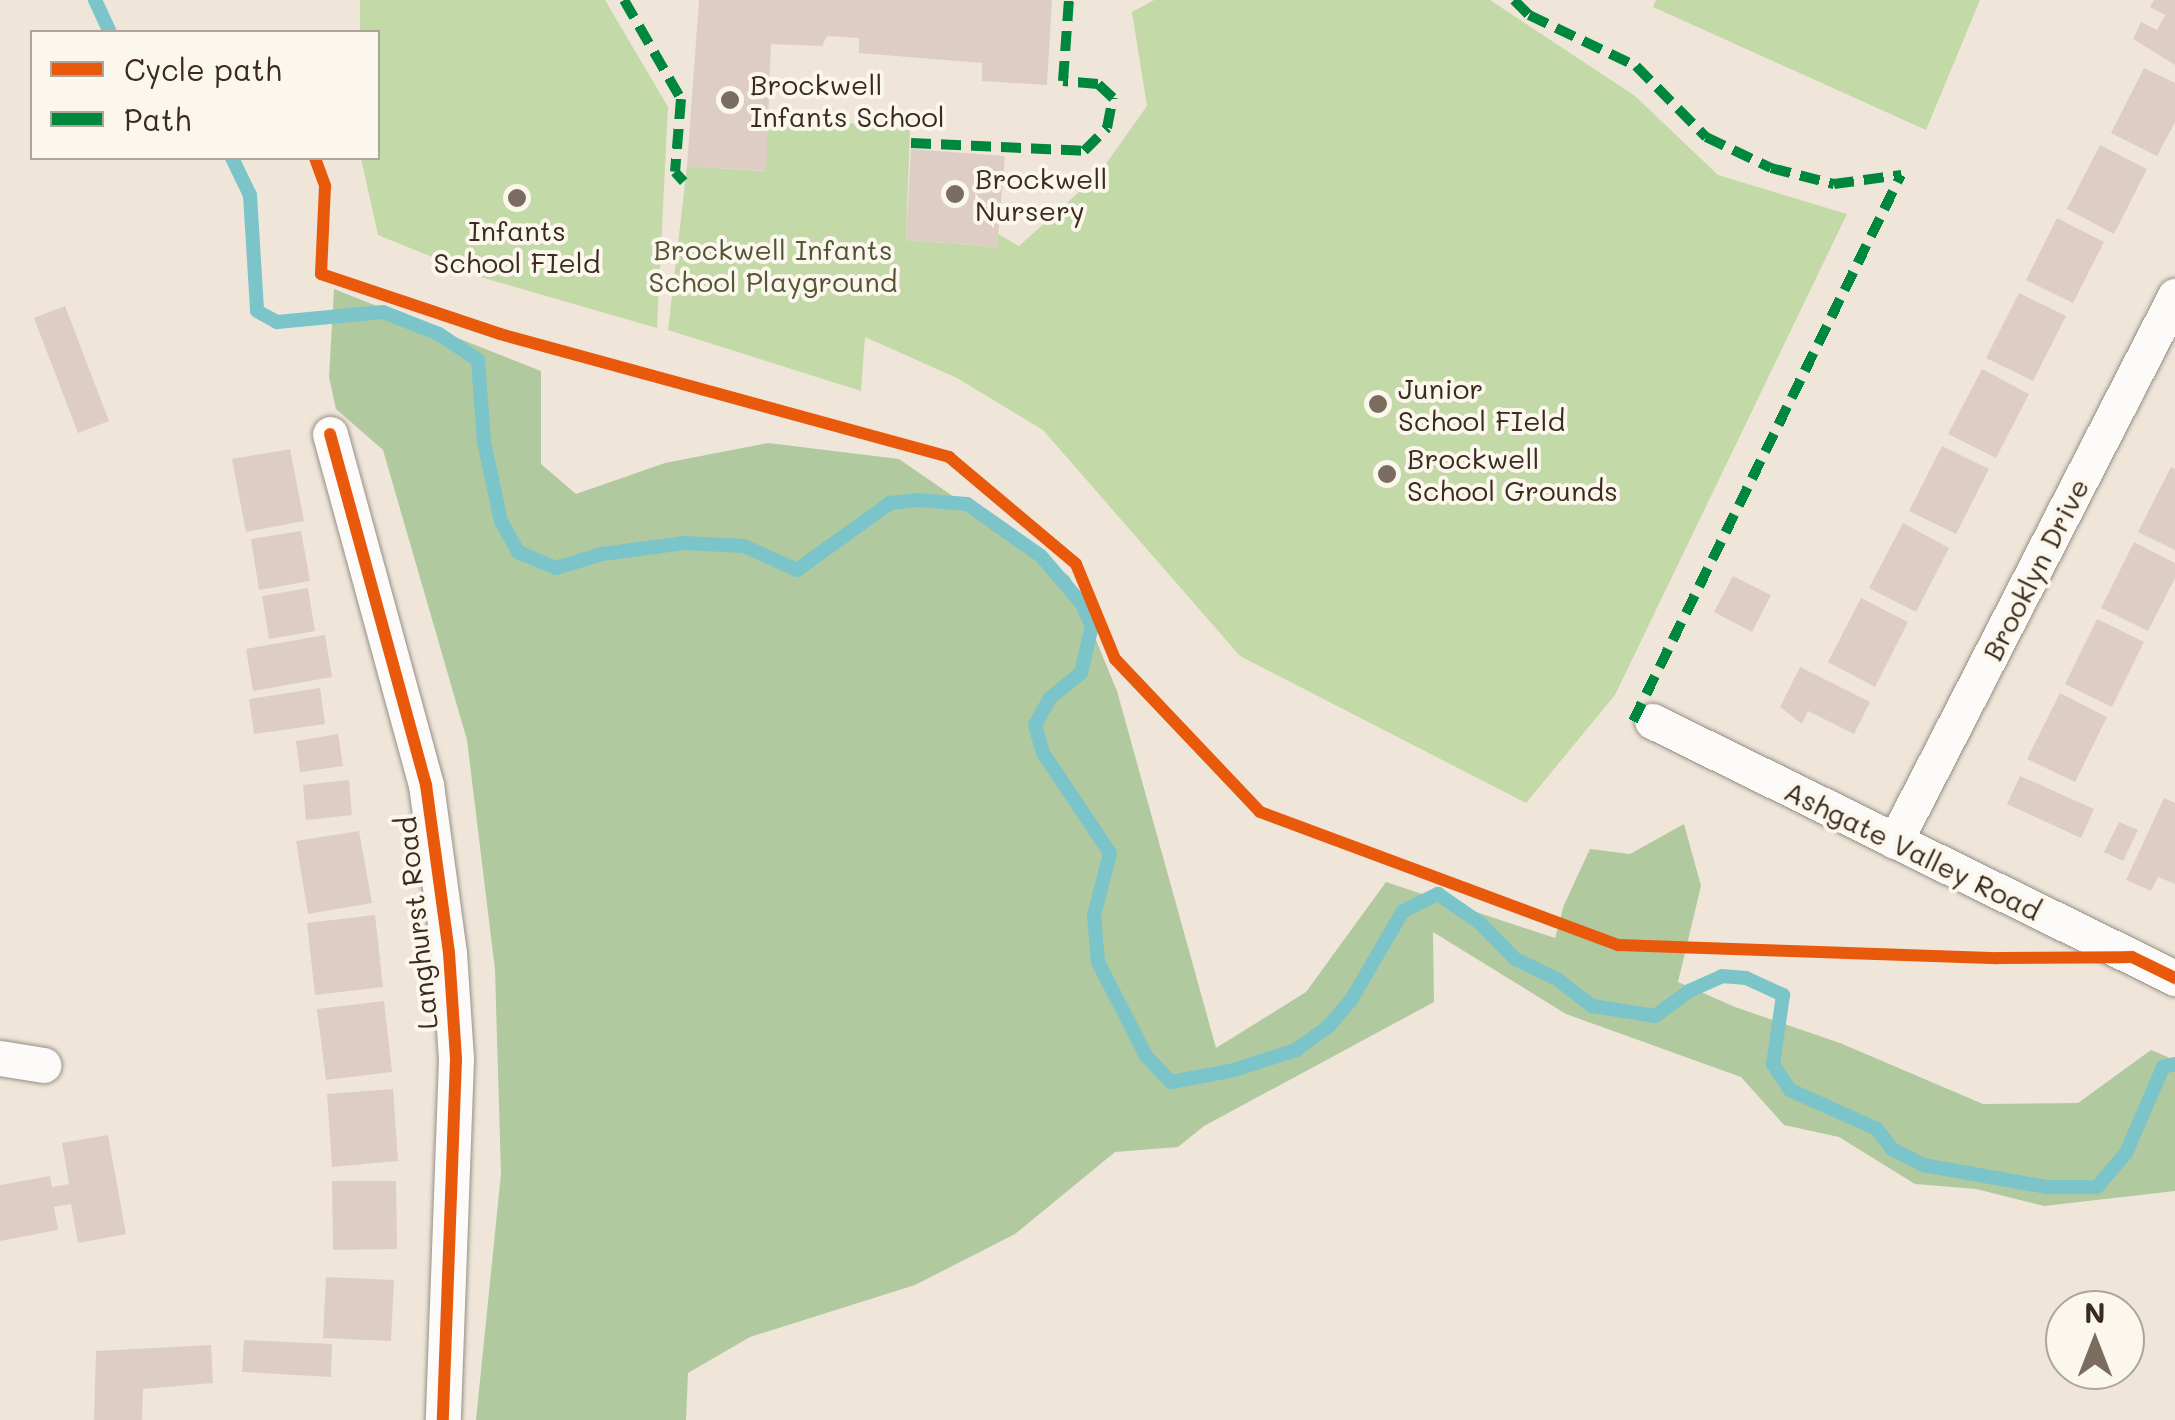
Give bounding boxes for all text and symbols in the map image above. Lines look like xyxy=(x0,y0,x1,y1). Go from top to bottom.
legend xyxy=(30,30,380,160)
text: Cycle path xyxy=(124,49,282,89)
place label: Brockwell Infants School xyxy=(750,67,945,133)
marker: Brockwell Infants School xyxy=(719,89,741,111)
text: Path xyxy=(124,99,191,139)
place label: Brockwell Nursery xyxy=(975,161,1107,227)
marker: Brockwell Nursery xyxy=(944,183,966,205)
marker: Infants School FIeld xyxy=(506,187,528,209)
place label: Infants School FIeld xyxy=(433,213,601,279)
park label: Brockwell Infants School Playground xyxy=(649,232,897,298)
place label: Junior School FIeld xyxy=(1398,371,1565,437)
marker: Junior School FIeld xyxy=(1367,393,1389,415)
place label: Brockwell School Grounds xyxy=(1407,441,1618,507)
marker: Brockwell School Grounds xyxy=(1376,463,1398,485)
street label: Brooklyn Drive xyxy=(1975,472,2095,666)
street label: Ashgate Valley Road xyxy=(1779,773,2047,927)
street label: Langhurst Road xyxy=(388,815,444,1031)
north arrow xyxy=(2045,1290,2145,1390)
text: N xyxy=(2084,1294,2106,1330)

